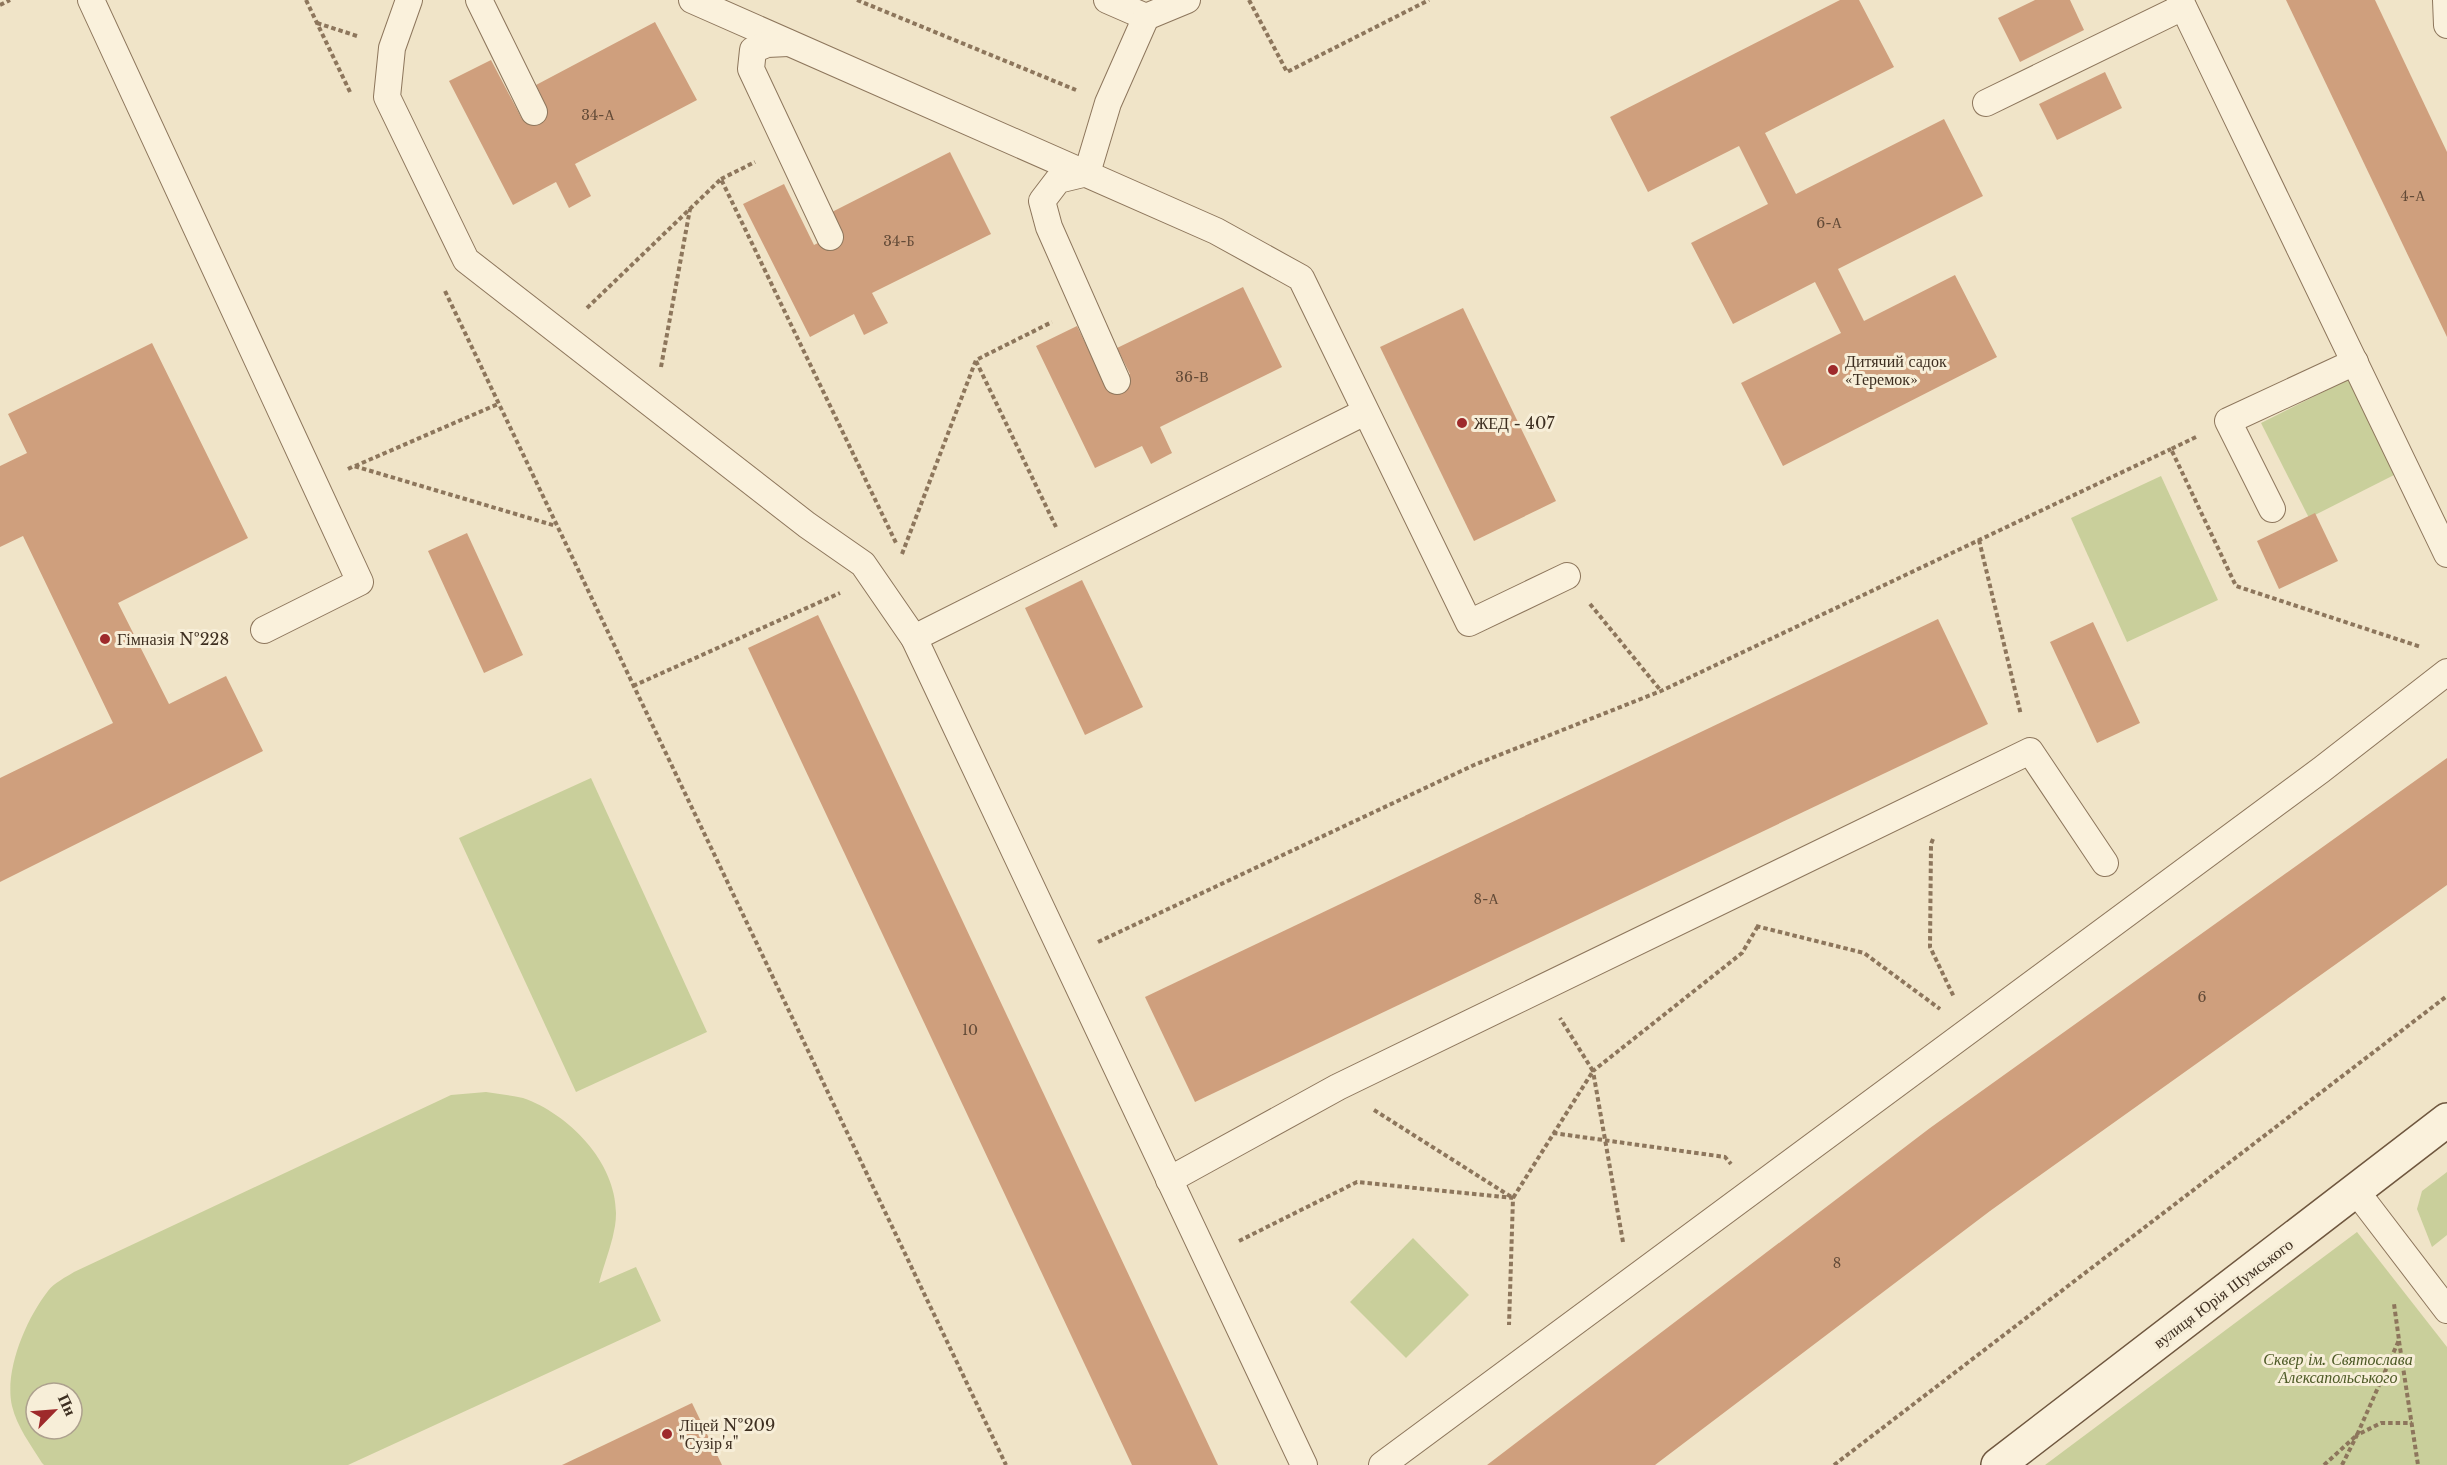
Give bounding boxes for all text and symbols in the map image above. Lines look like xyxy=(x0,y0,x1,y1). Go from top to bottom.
house number: 34-А xyxy=(581,106,616,124)
house number: 4-А xyxy=(2401,187,2426,205)
house number: 6-А xyxy=(1816,214,1843,232)
house number: 34-Б xyxy=(883,232,915,250)
place label: Дитячий садок «Теремок» xyxy=(1845,351,1947,389)
marker: Дитячий садок «Теремок» xyxy=(1826,363,1840,377)
house number: 36-В xyxy=(1175,368,1209,386)
place label: ЖЕД - 407 xyxy=(1474,413,1555,433)
marker: ЖЕД - 407 xyxy=(1455,416,1469,430)
place label: Гімназія №228 xyxy=(117,629,229,649)
marker: Гімназія №228 xyxy=(98,632,112,646)
house number: 8-А xyxy=(1473,890,1499,908)
house number: 6 xyxy=(2197,988,2207,1006)
house number: 10 xyxy=(962,1021,978,1039)
street label: вулиця Юрія Шумського xyxy=(2149,1234,2297,1352)
house number: 8 xyxy=(1833,1254,1841,1272)
park label: Сквер ім. Святослава Алексапольського xyxy=(2263,1349,2413,1387)
north arrow xyxy=(24,1381,84,1441)
text: Пн xyxy=(54,1391,81,1419)
place label: Ліцей №209 "Сузір'я" xyxy=(679,1415,775,1453)
marker: Ліцей №209 "Сузір'я" xyxy=(660,1427,674,1441)

